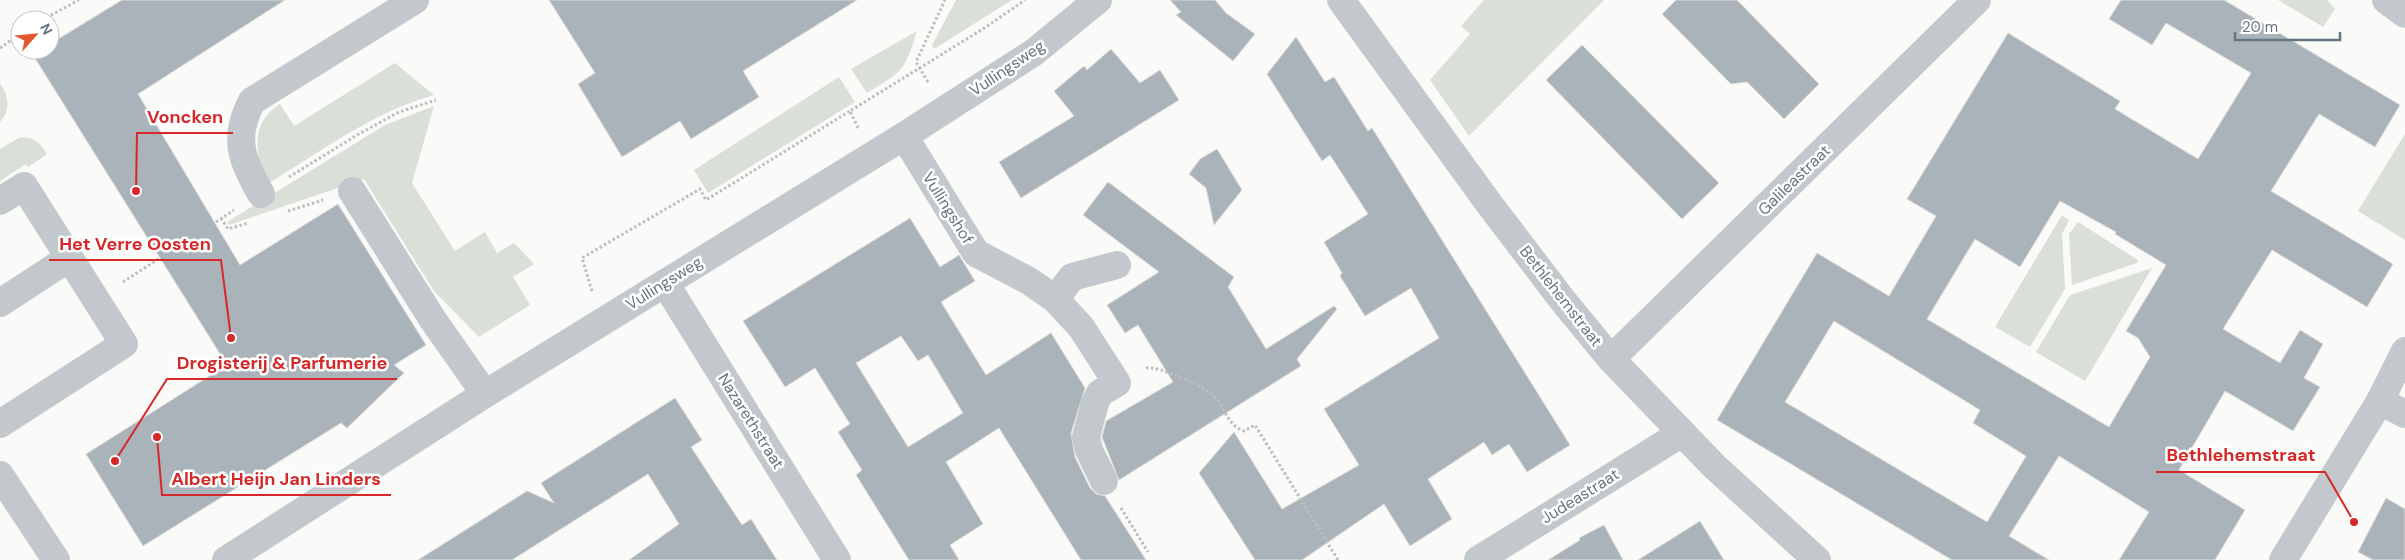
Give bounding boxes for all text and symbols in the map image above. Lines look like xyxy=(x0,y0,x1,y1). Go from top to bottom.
north arrow xyxy=(10,10,60,60)
scale bar xyxy=(2235,10,2340,42)
text: 20 m xyxy=(2242,17,2278,37)
text: N xyxy=(36,20,57,38)
street label: Vullingsweg xyxy=(965,35,1049,101)
callout: Voncken xyxy=(137,100,233,133)
text: Voncken xyxy=(147,105,223,129)
street label: Galileastraat xyxy=(1753,140,1835,220)
street label: Vullingshof xyxy=(918,168,978,248)
callout: Het Verre Oosten xyxy=(49,227,221,260)
text: Het Verre Oosten xyxy=(59,232,211,256)
street label: Bethlehemstraat xyxy=(1515,241,1607,351)
street label: Vullingsweg xyxy=(622,251,706,315)
callout: Drogisterij & Parfumerie xyxy=(167,346,397,379)
text: Drogisterij & Parfumerie xyxy=(177,351,387,375)
street label: Nazarethstraat xyxy=(713,369,789,473)
callout: Bethlehemstraat xyxy=(2156,439,2325,472)
text: Bethlehemstraat xyxy=(2167,443,2315,467)
callout: Albert Heijn Jan Linders xyxy=(162,462,391,495)
street label: Judeastraat xyxy=(1537,464,1623,528)
text: Albert Heijn Jan Linders xyxy=(171,467,381,491)

